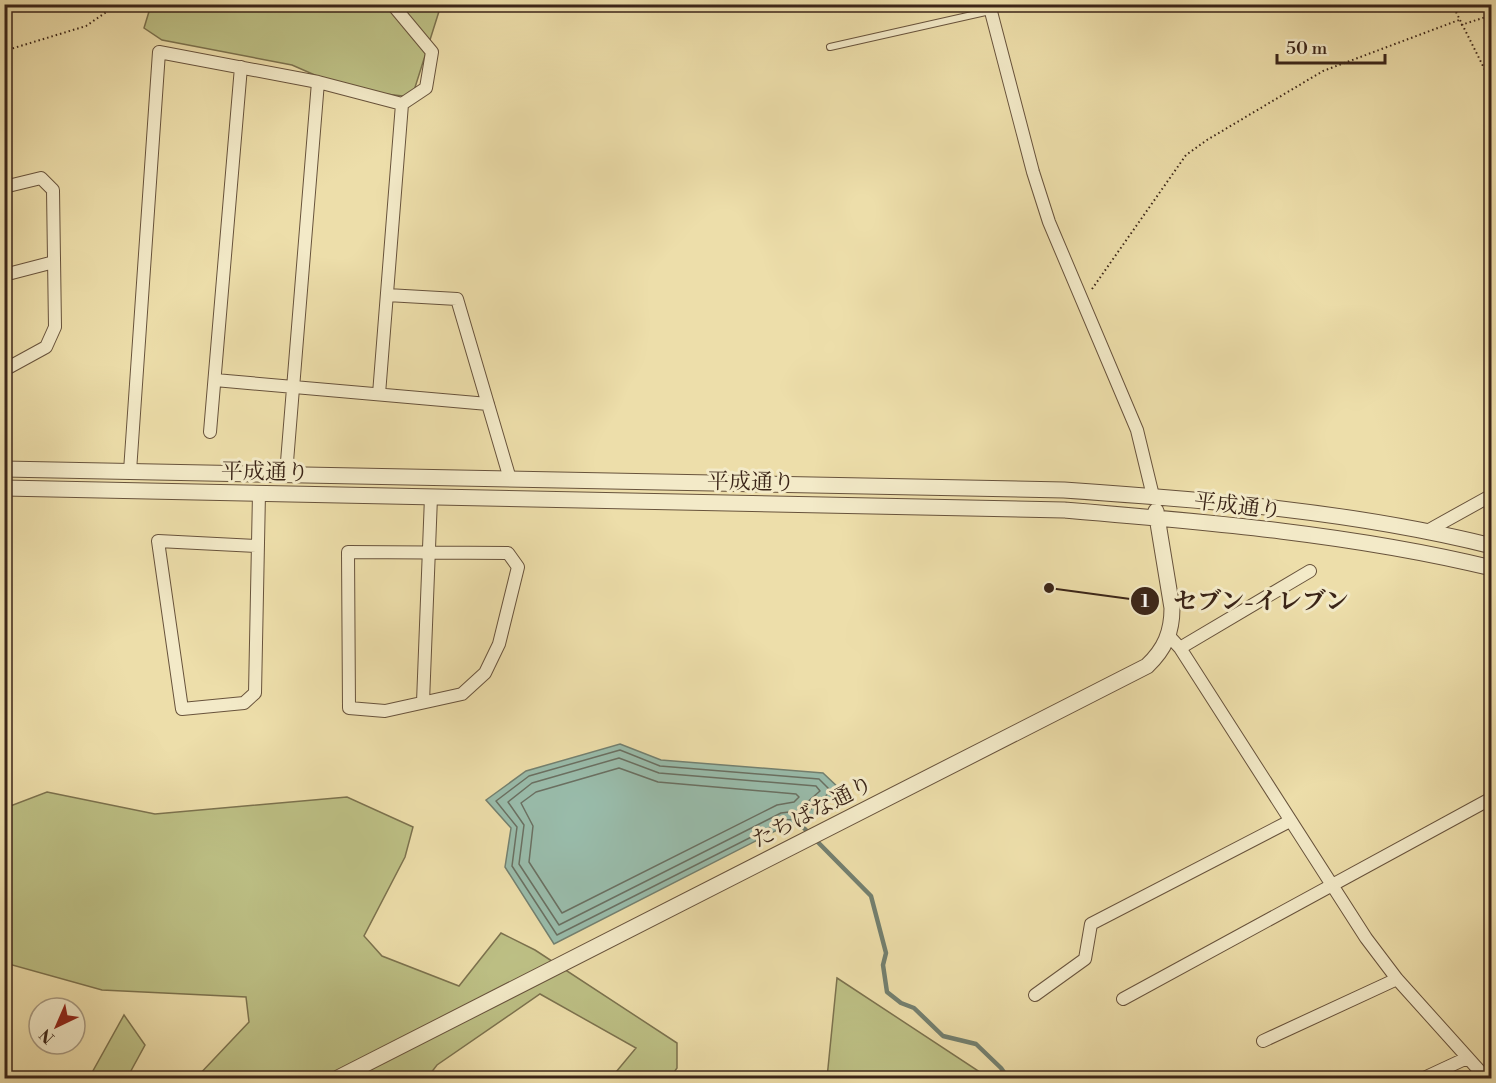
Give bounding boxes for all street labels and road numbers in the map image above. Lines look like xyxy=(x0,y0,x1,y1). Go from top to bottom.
street label: 平成通り xyxy=(221,458,309,487)
street label: 平成通り xyxy=(707,468,795,497)
street label: 平成通り xyxy=(1192,488,1283,525)
street label: たちばな通り xyxy=(748,770,878,854)

